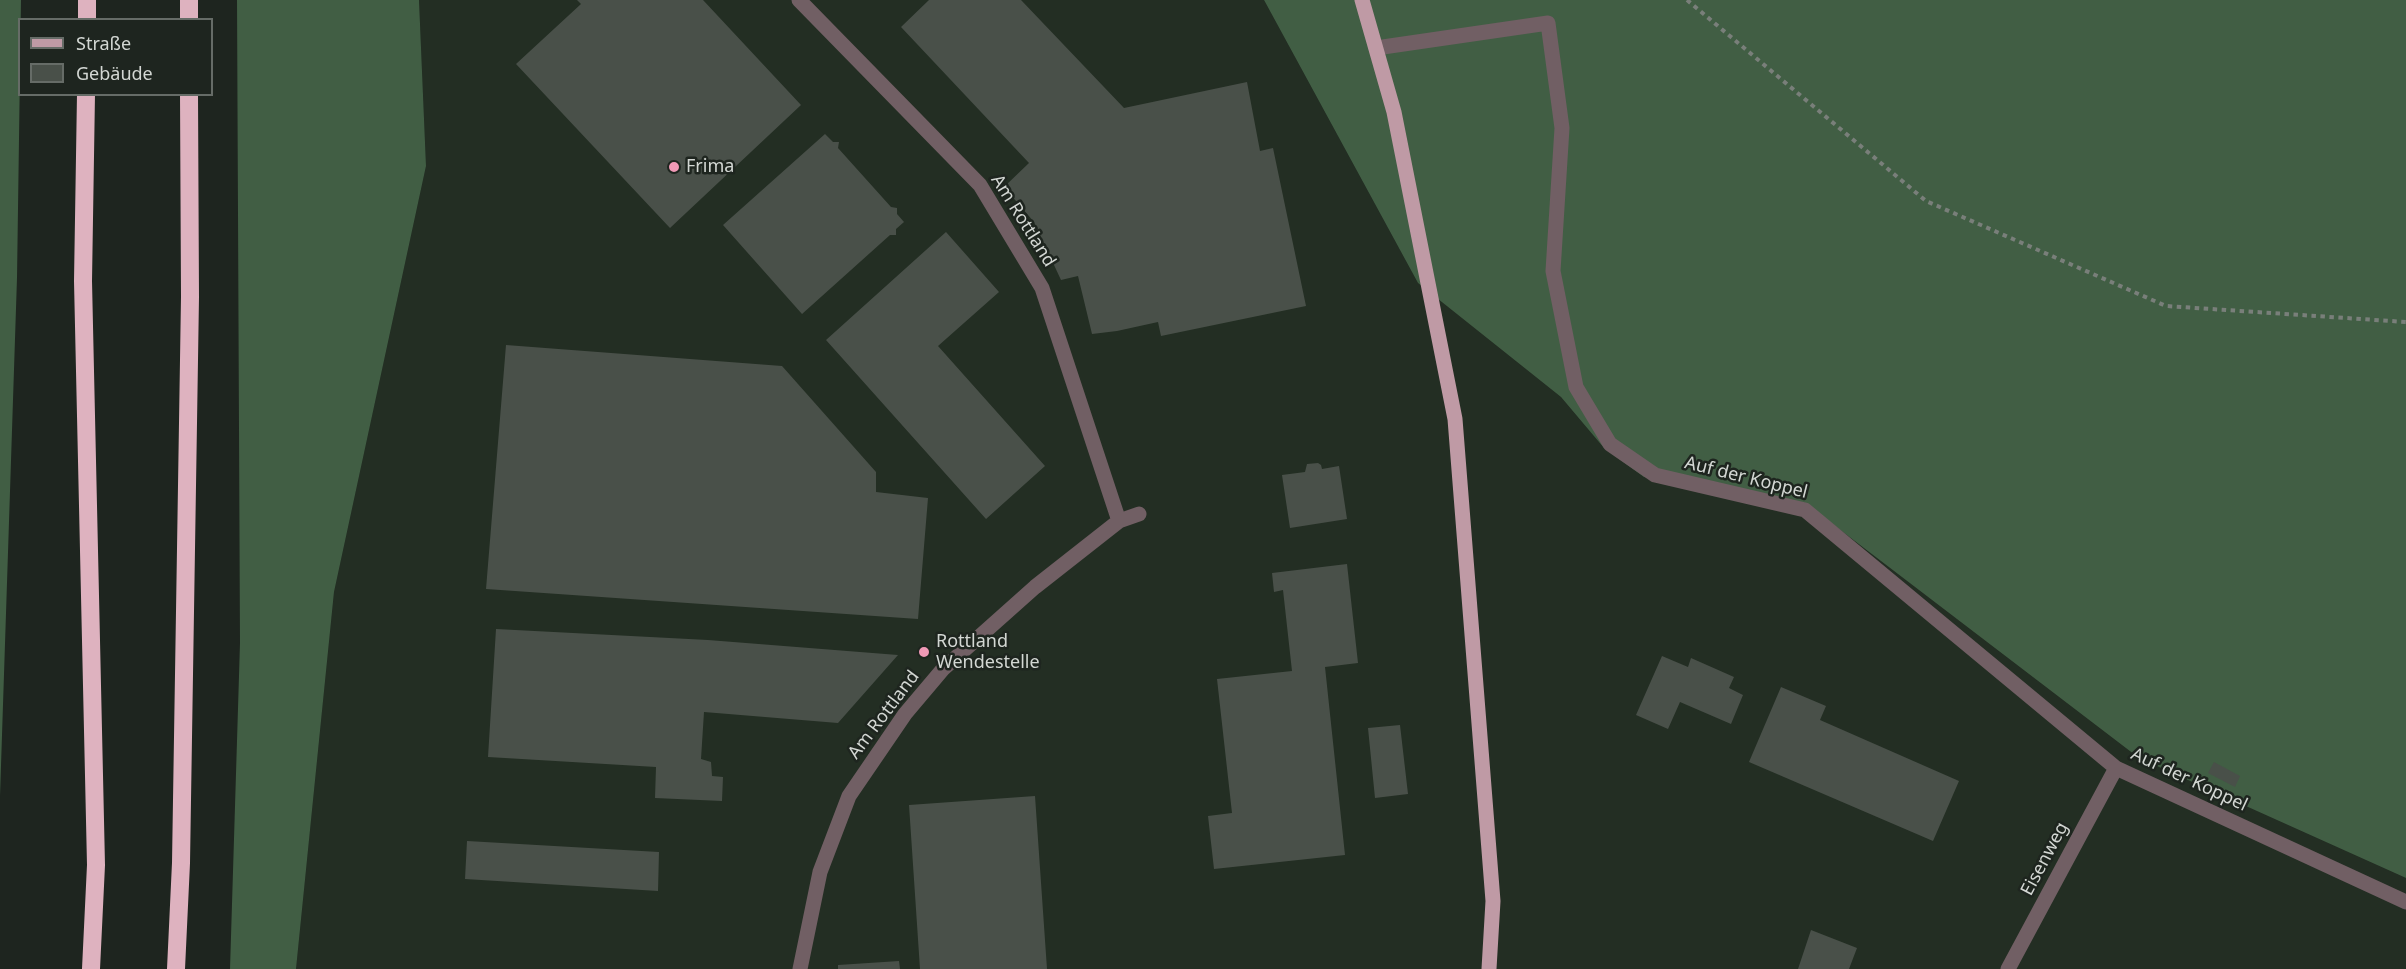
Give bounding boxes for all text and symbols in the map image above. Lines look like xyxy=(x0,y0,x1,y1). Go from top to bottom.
legend xyxy=(18,18,213,96)
text: Straße xyxy=(76,31,131,55)
text: Gebäude xyxy=(76,61,153,85)
place label: Frima xyxy=(686,156,734,178)
marker: Frima xyxy=(667,160,681,174)
street label: Am Rottland xyxy=(986,171,1060,271)
street label: Auf der Koppel xyxy=(1682,452,1810,504)
place label: Rottland Wendestelle xyxy=(936,631,1040,674)
marker: Rottland Wendestelle xyxy=(917,645,931,659)
street label: Am Rottland xyxy=(844,667,924,763)
street label: Auf der Koppel xyxy=(2127,744,2251,816)
street label: Eisenweg xyxy=(2017,819,2073,899)

